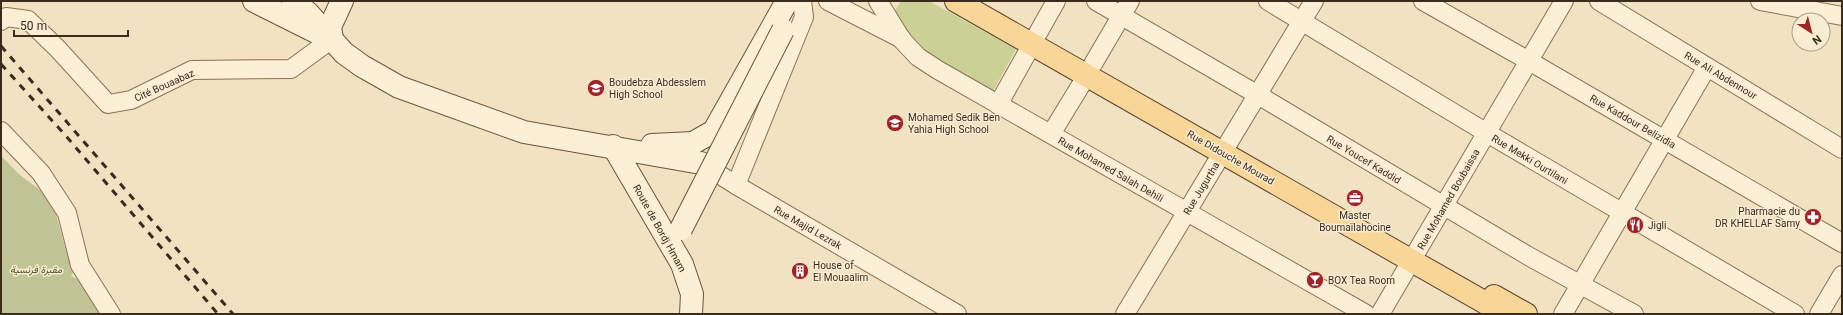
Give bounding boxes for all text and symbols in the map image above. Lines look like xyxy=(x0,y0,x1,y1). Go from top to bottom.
scale bar xyxy=(14,12,128,38)
north arrow xyxy=(1791,12,1831,52)
text: 50 m xyxy=(20,18,47,36)
text: N xyxy=(1808,30,1824,48)
street label: Rue Ali Abdennour xyxy=(1681,49,1760,104)
street label: Cité Bouaabaz xyxy=(132,66,197,106)
place label: Boudebza Abdesslem High School xyxy=(609,76,706,103)
school or university icon: Boudebza Abdesslem High School xyxy=(586,78,606,98)
street label: Rue Kaddour Belizidia xyxy=(1586,91,1678,153)
place label: Mohamed Sedik Ben Yahia High School xyxy=(908,111,1000,138)
school or university icon: Mohamed Sedik Ben Yahia High School xyxy=(885,113,905,133)
street label: Rue Didouche Mourad xyxy=(1184,127,1277,189)
street label: Rue Youcef Kaddid xyxy=(1323,132,1403,188)
street label: Rue Mekki Ourtilani xyxy=(1488,132,1570,189)
street label: Rue Mohamed Salah Dehili xyxy=(1055,134,1166,207)
street label: Rue Mohamed Boubaissa xyxy=(1414,147,1484,253)
street label: Rue Jugurtha xyxy=(1180,159,1224,218)
street label: Route de Bordj Hmam xyxy=(628,182,689,276)
office icon: Master Boumaïlahocine xyxy=(1345,188,1365,208)
street label: Rue Majid Lezrak xyxy=(770,203,845,254)
place label: Pharmacie du DR KHELLAF Samy xyxy=(1715,205,1800,232)
pharmacy icon: Pharmacie du DR KHELLAF Samy xyxy=(1803,207,1823,227)
place label: Master Boumaïlahocine xyxy=(1319,209,1391,236)
restaurant icon: Jigli xyxy=(1625,215,1645,235)
place label: Jigli xyxy=(1648,219,1666,234)
place label: House of El Mouaalim xyxy=(813,259,868,286)
building icon: House of El Mouaalim xyxy=(790,261,810,281)
park label: مقبرة فرنسية xyxy=(10,263,63,278)
bar icon: BOX Tea Room xyxy=(1305,270,1325,290)
place label: BOX Tea Room xyxy=(1328,274,1395,289)

